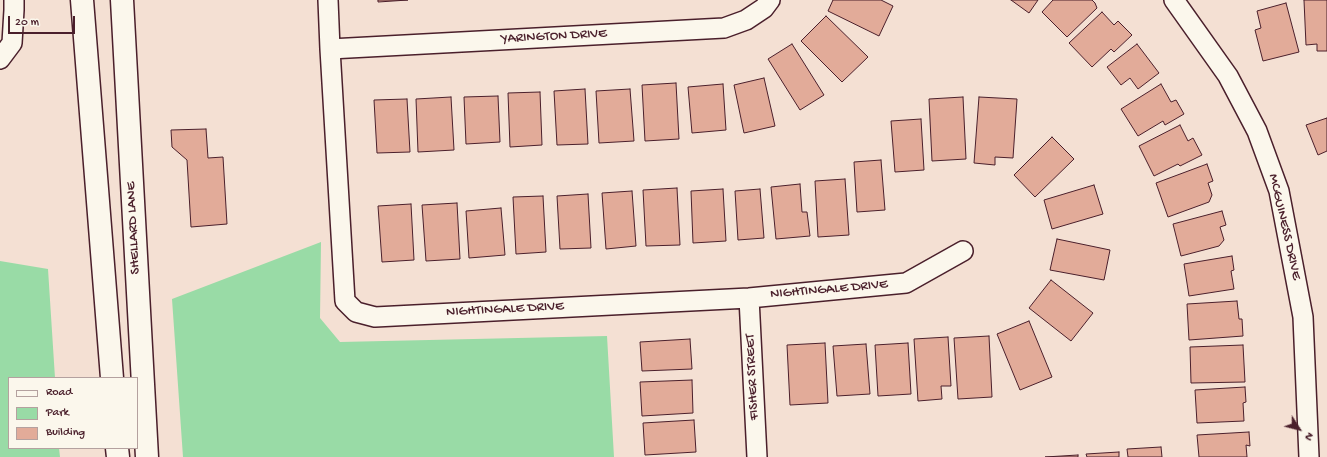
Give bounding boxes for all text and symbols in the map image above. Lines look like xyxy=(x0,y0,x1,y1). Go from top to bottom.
scale bar xyxy=(10,8,77,34)
text: 20 m xyxy=(15,16,39,30)
street label: YARINGTON DRIVE xyxy=(501,26,607,48)
street label: MCGUINESS DRIVE xyxy=(1264,172,1304,282)
street label: SHELLARD LANE xyxy=(123,181,145,275)
street label: NIGHTINGALE DRIVE xyxy=(770,276,888,304)
street label: NIGHTINGALE DRIVE xyxy=(446,299,564,321)
street label: FISHER STREET xyxy=(742,333,764,421)
legend xyxy=(8,377,138,449)
text: Road xyxy=(46,386,72,400)
text: Park xyxy=(46,406,69,420)
north arrow xyxy=(1279,409,1319,449)
text: Building xyxy=(46,426,85,440)
text: N xyxy=(1302,430,1316,442)

